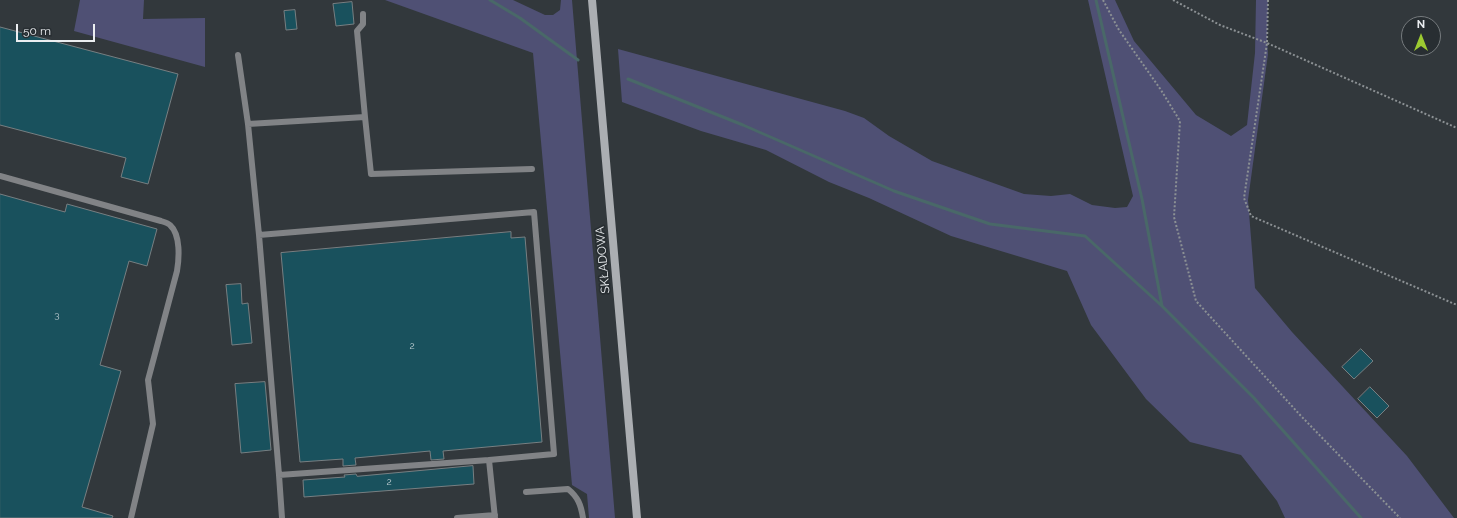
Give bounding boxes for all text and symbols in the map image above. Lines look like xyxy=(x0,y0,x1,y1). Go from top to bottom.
scale bar xyxy=(18,16,97,42)
north arrow xyxy=(1401,16,1441,56)
text: N xyxy=(1417,18,1425,31)
text: 50 m xyxy=(23,24,51,38)
street label: SKŁADOWA xyxy=(593,226,613,294)
house number: 3 xyxy=(54,309,60,321)
house number: 2 xyxy=(409,340,415,352)
house number: 2 xyxy=(386,476,392,488)

